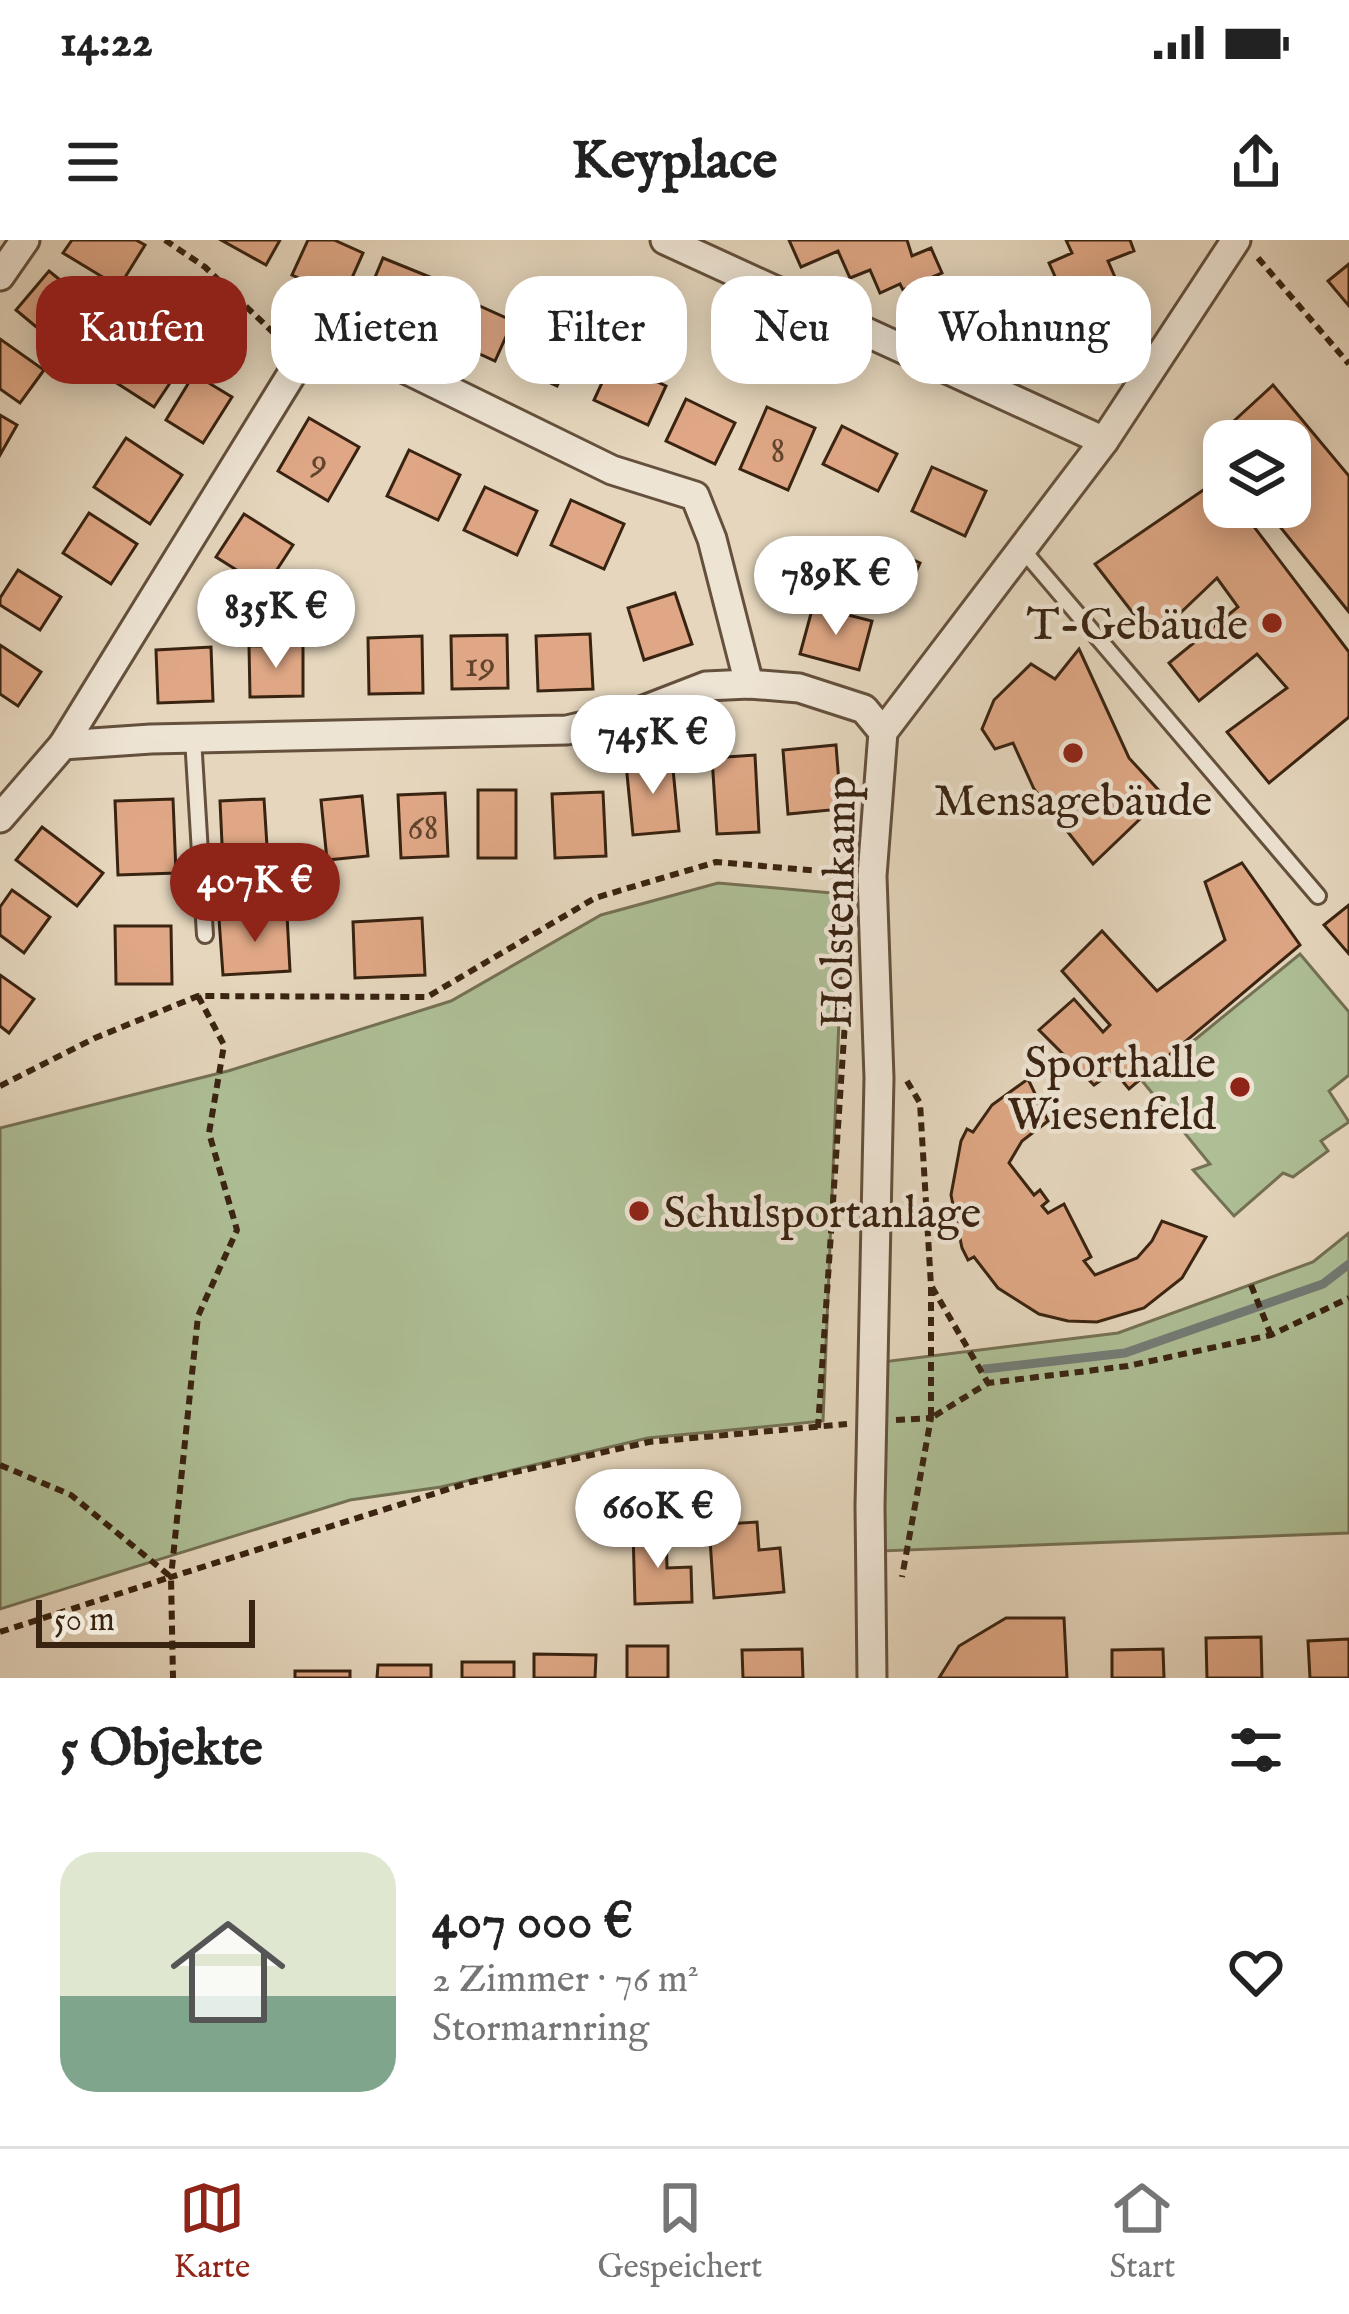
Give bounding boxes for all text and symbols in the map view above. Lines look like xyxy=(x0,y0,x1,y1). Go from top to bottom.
text: 14:22 xyxy=(60,14,153,71)
text: Keyplace xyxy=(572,128,777,197)
icon: menu xyxy=(60,129,126,195)
icon: share xyxy=(1223,129,1289,195)
chip: Kaufen xyxy=(36,276,247,384)
chip: Mieten xyxy=(271,276,481,384)
chip: Filter xyxy=(505,276,687,384)
chip: Neu xyxy=(711,276,872,384)
chip: Wohnung xyxy=(896,276,1151,384)
map controls xyxy=(1203,420,1311,528)
button: layers xyxy=(1203,420,1311,528)
house number: 8 xyxy=(770,427,786,476)
house number: 9 xyxy=(309,438,328,487)
pin: 789K € xyxy=(738,536,934,638)
text: 789K € xyxy=(781,550,891,599)
pin: 835K € xyxy=(178,569,374,671)
text: 835K € xyxy=(224,583,328,632)
place label: T-Gebäude xyxy=(1026,598,1248,655)
marker: T-Gebäude xyxy=(1259,610,1285,636)
house number: 19 xyxy=(464,641,496,690)
pin: 745K € xyxy=(555,695,751,797)
text: 745K € xyxy=(598,709,708,758)
marker: Mensagebäude xyxy=(1060,740,1086,766)
place label: Mensagebäude xyxy=(934,774,1212,831)
street label: Holstenkamp xyxy=(810,775,871,1029)
house number: 68 xyxy=(407,804,439,853)
pin: 407K € xyxy=(157,843,353,945)
text: 407K € xyxy=(197,857,313,906)
place label: Sporthalle Wiesenfeld xyxy=(1007,1036,1217,1145)
marker: Sporthalle Wiesenfeld xyxy=(1227,1074,1253,1100)
place label: Schulsportanlage xyxy=(663,1186,981,1243)
marker: Schulsportanlage xyxy=(626,1198,652,1224)
pin: 660K € xyxy=(560,1469,756,1571)
text: 660K € xyxy=(602,1483,714,1532)
scale bar xyxy=(36,1594,255,1647)
text: 50 m xyxy=(54,1600,115,1642)
icon: filters xyxy=(1223,1717,1289,1783)
text: 5 Objekte xyxy=(60,1718,263,1783)
text: 407 000 € xyxy=(432,1891,633,1956)
icon: home xyxy=(156,1900,300,2044)
icon: heart xyxy=(1223,1939,1289,2005)
text: 2 Zimmer · 76 m² xyxy=(432,1956,699,2005)
text: Stormarnring xyxy=(432,2005,649,2054)
tab: Karte xyxy=(174,2175,250,2289)
tab: Gespeichert xyxy=(597,2175,762,2289)
tab: Start xyxy=(1109,2175,1175,2289)

